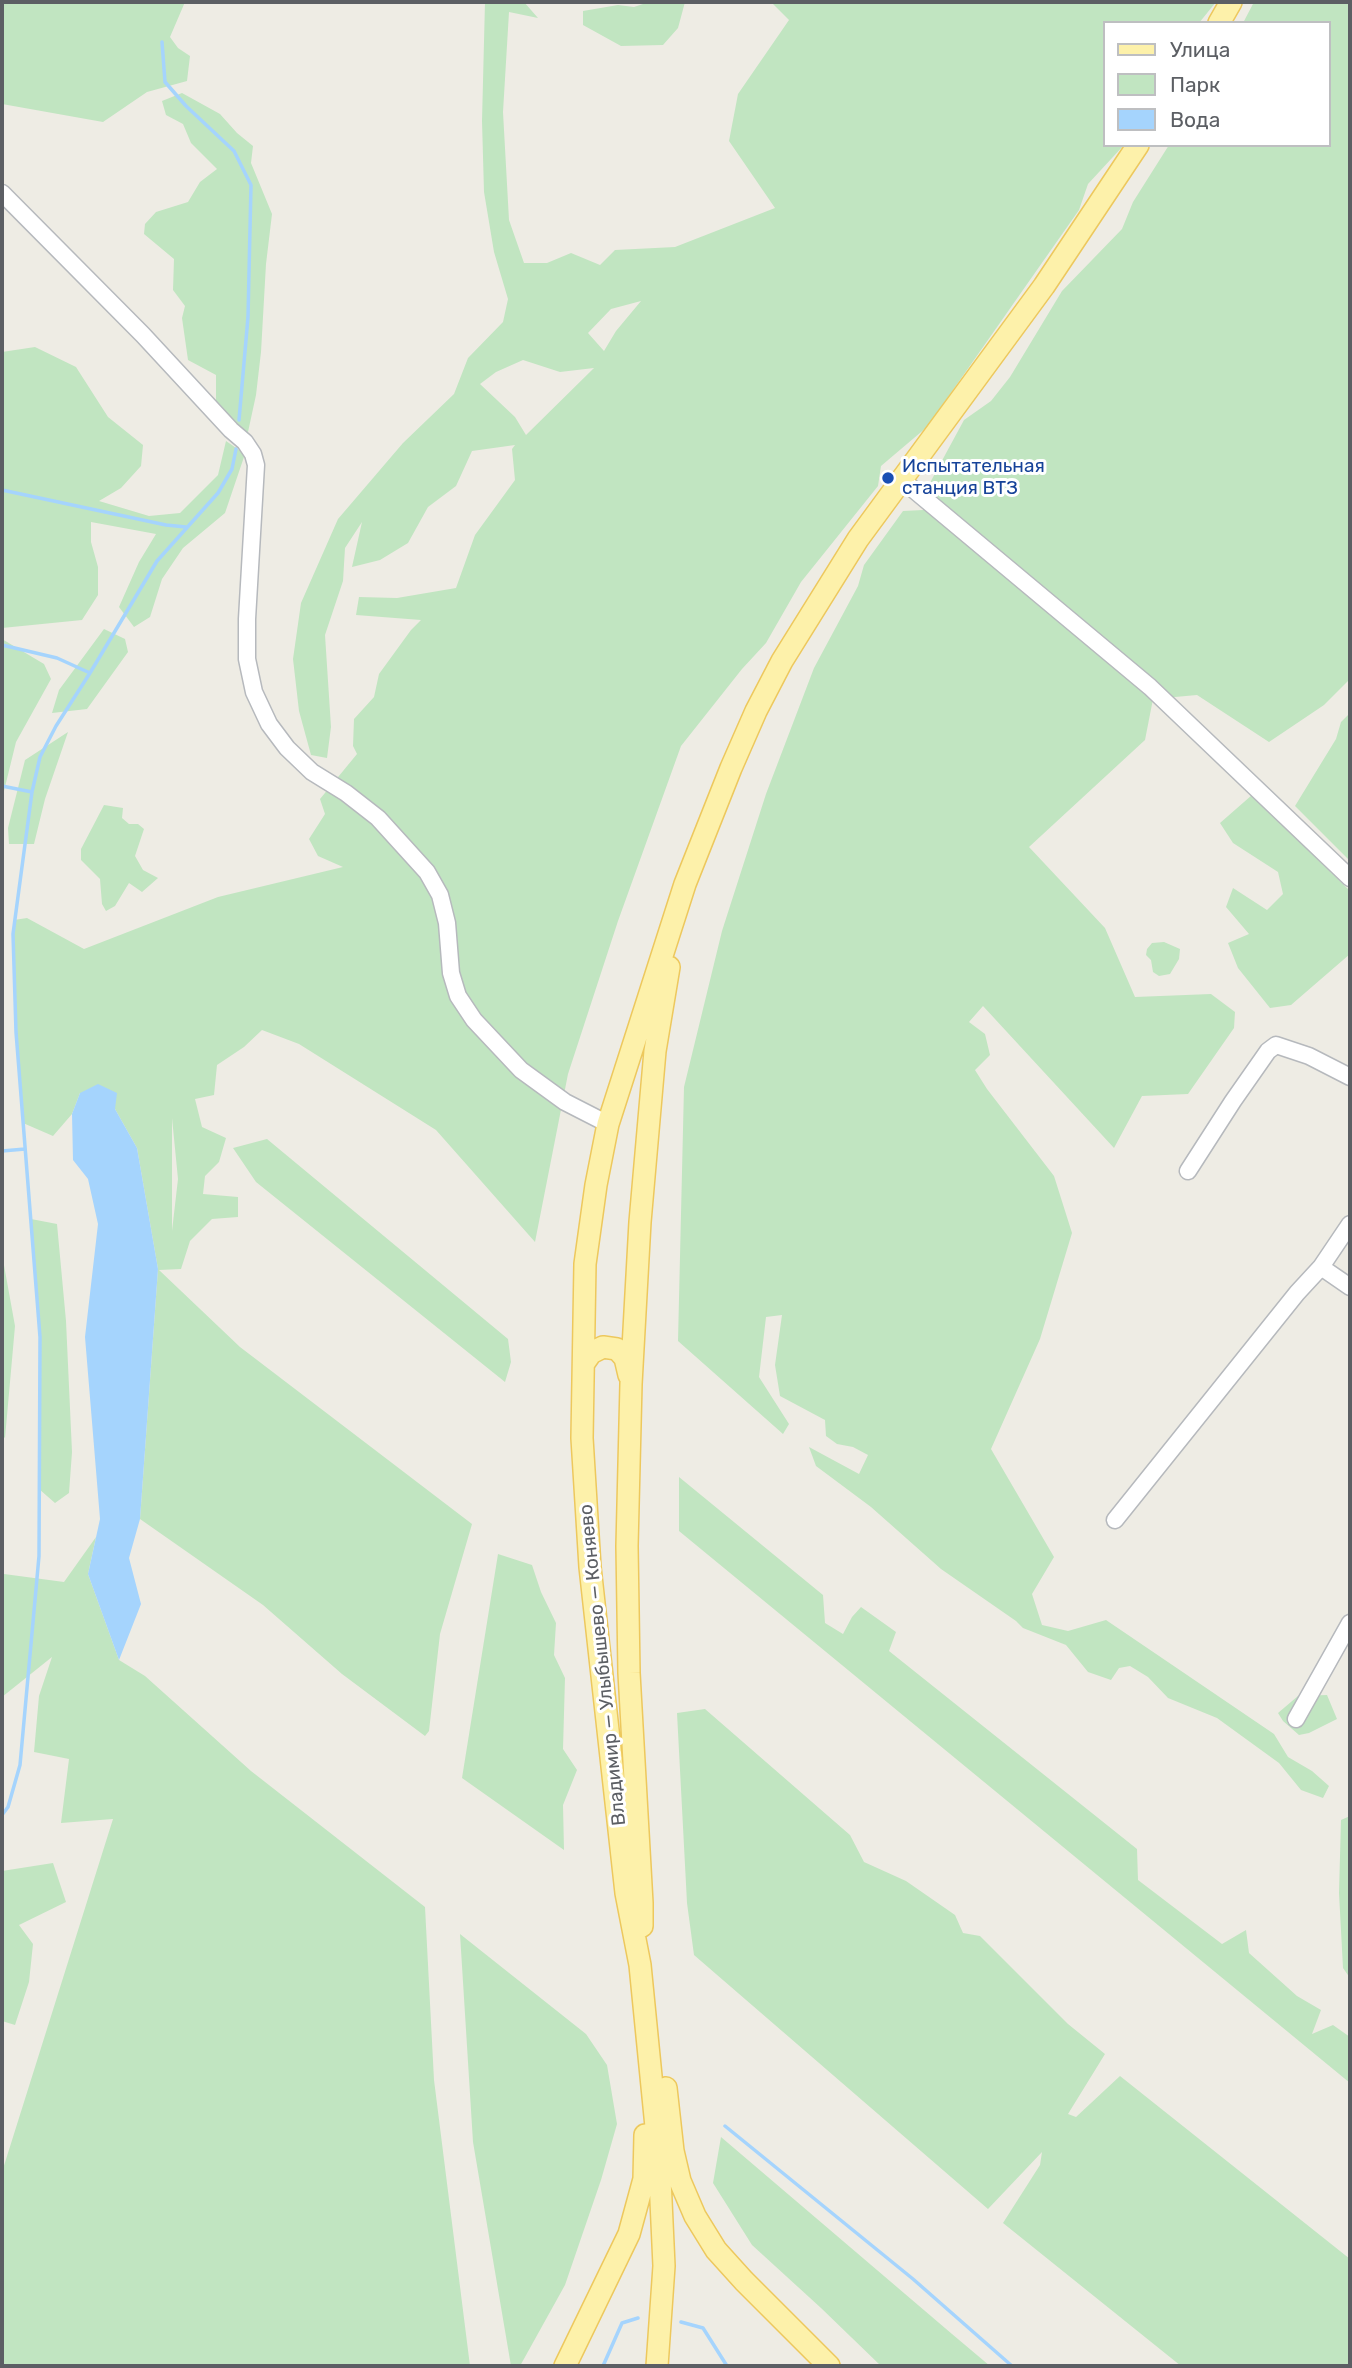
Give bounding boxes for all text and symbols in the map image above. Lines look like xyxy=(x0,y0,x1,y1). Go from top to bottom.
legend xyxy=(1104,21,1331,147)
text: Улица xyxy=(1170,37,1230,62)
text: Парк xyxy=(1170,72,1220,97)
text: Вода xyxy=(1170,107,1220,132)
place label: Испытательная станция ВТЗ xyxy=(902,456,1045,500)
marker: Испытательная станция ВТЗ xyxy=(880,470,896,486)
street label: Владимир — Улыбышево — Коняево xyxy=(575,1503,631,1827)

